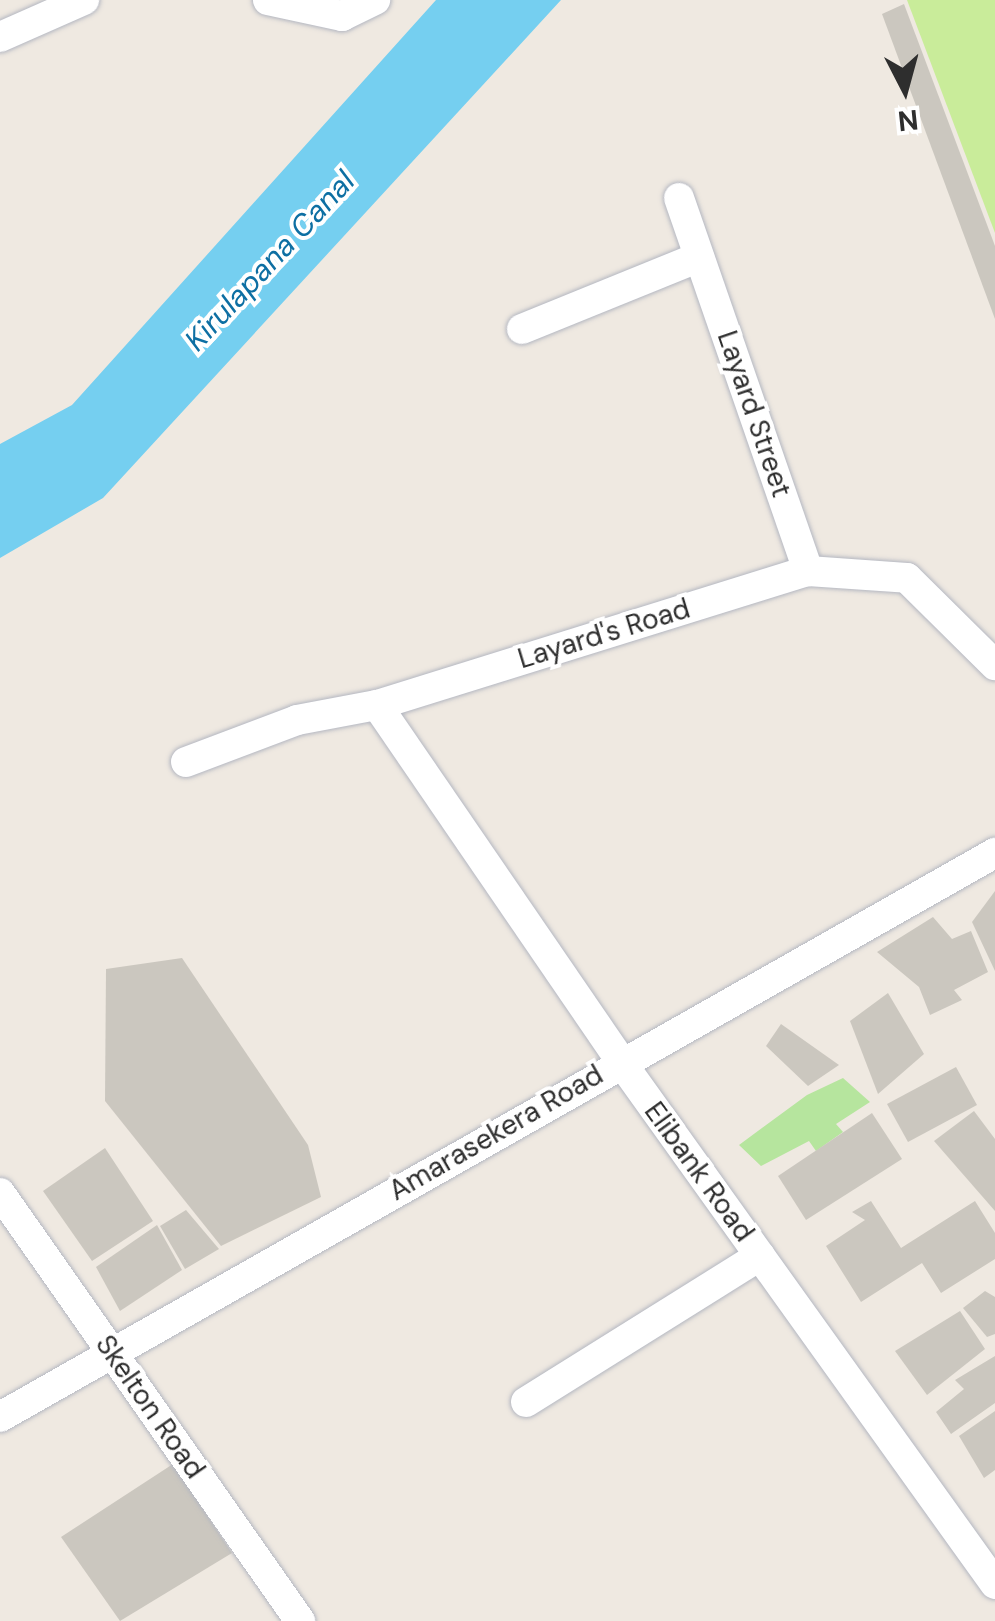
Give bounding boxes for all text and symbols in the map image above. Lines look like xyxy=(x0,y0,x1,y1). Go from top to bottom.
north arrow xyxy=(855,40,955,140)
text: N xyxy=(896,101,920,140)
water label: Kirulapana Canal xyxy=(178,164,362,358)
street label: Layard Street xyxy=(710,326,798,502)
street label: Layard's Road xyxy=(514,592,694,676)
street label: Amarasekera Road xyxy=(383,1058,609,1208)
street label: Elibank Road xyxy=(637,1096,761,1248)
street label: Skelton Road xyxy=(88,1329,212,1485)

